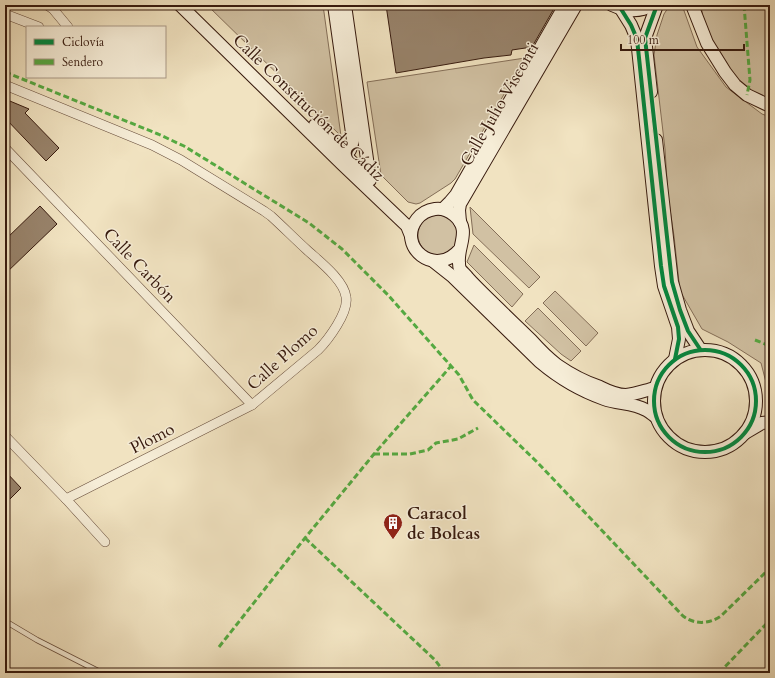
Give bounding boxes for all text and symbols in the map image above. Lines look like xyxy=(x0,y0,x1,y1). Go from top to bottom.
legend xyxy=(26,26,166,78)
scale bar xyxy=(621,26,744,52)
street label: Calle Constitución de Cádiz xyxy=(228,29,390,186)
text: 100 m xyxy=(627,32,660,48)
text: Ciclovía xyxy=(62,34,105,50)
street label: Calle Julio Visconti xyxy=(455,38,544,170)
text: Sendero xyxy=(62,54,103,70)
street label: Calle Carbón xyxy=(98,223,181,308)
street label: Calle Plomo xyxy=(242,319,323,396)
street label: Plomo xyxy=(126,417,178,459)
place label: Caracol de Boleas xyxy=(407,502,480,545)
building icon: Caracol de Boleas xyxy=(382,512,404,540)

